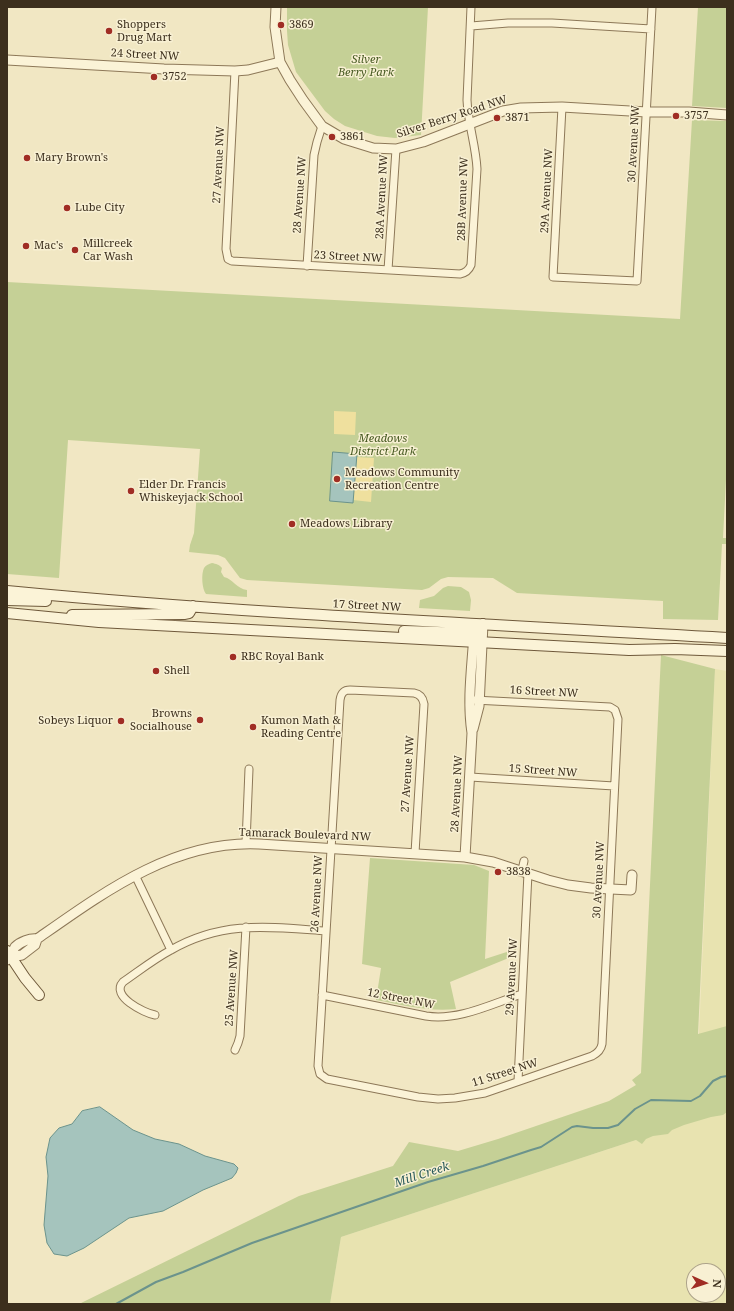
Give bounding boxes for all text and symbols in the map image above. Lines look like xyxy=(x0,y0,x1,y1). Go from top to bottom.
place label: Shoppers Drug Mart xyxy=(117,18,172,44)
place label: 3869 xyxy=(289,18,314,32)
marker: 3869 xyxy=(276,20,286,30)
marker: Shoppers Drug Mart xyxy=(104,26,114,36)
street label: 24 Street NW xyxy=(110,47,180,63)
park label: Silver Berry Park xyxy=(338,53,394,79)
place label: 3752 xyxy=(162,70,187,84)
marker: 3752 xyxy=(149,72,159,82)
street label: Silver Berry Road NW xyxy=(395,93,509,141)
street label: 30 Avenue NW xyxy=(625,105,643,183)
place label: 3757 xyxy=(684,109,709,123)
place label: 3871 xyxy=(505,111,530,125)
marker: 3757 xyxy=(671,111,681,121)
marker: 3871 xyxy=(492,113,502,123)
street label: 27 Avenue NW xyxy=(210,126,228,204)
place label: 3861 xyxy=(340,130,365,144)
marker: 3861 xyxy=(327,132,337,142)
street label: 29A Avenue NW xyxy=(538,148,556,234)
place label: Mary Brown's xyxy=(35,151,108,165)
marker: Mary Brown's xyxy=(22,153,32,163)
street label: 28A Avenue NW xyxy=(373,154,391,240)
street label: 28 Avenue NW xyxy=(291,156,309,234)
street label: 28B Avenue NW xyxy=(455,157,471,241)
place label: Lube City xyxy=(75,201,125,215)
marker: Lube City xyxy=(62,203,72,213)
place label: Millcreek Car Wash xyxy=(83,237,133,263)
place label: Mac's xyxy=(34,239,63,253)
marker: Mac's xyxy=(21,241,31,251)
marker: Millcreek Car Wash xyxy=(70,245,80,255)
street label: 23 Street NW xyxy=(313,249,383,265)
park label: Meadows District Park xyxy=(350,432,416,458)
place label: Meadows Community Recreation Centre xyxy=(345,466,459,492)
marker: Meadows Community Recreation Centre xyxy=(332,474,342,484)
place label: Elder Dr. Francis Whiskeyjack School xyxy=(139,478,243,504)
marker: Elder Dr. Francis Whiskeyjack School xyxy=(126,486,136,496)
place label: Meadows Library xyxy=(300,517,392,531)
marker: Meadows Library xyxy=(287,519,297,529)
street label: 17 Street NW xyxy=(332,598,402,614)
place label: RBC Royal Bank xyxy=(241,650,324,664)
marker: RBC Royal Bank xyxy=(228,652,238,662)
place label: Shell xyxy=(164,664,190,678)
marker: Shell xyxy=(151,666,161,676)
street label: 16 Street NW xyxy=(509,684,579,700)
place label: Browns Socialhouse xyxy=(130,707,192,733)
place label: Sobeys Liquor xyxy=(38,714,113,728)
place label: Kumon Math & Reading Centre xyxy=(261,714,341,740)
marker: Browns Socialhouse xyxy=(195,715,205,725)
marker: Sobeys Liquor xyxy=(116,716,126,726)
marker: Kumon Math & Reading Centre xyxy=(248,722,258,732)
street label: 27 Avenue NW xyxy=(399,735,417,813)
street label: 28 Avenue NW xyxy=(448,755,466,833)
street label: 15 Street NW xyxy=(508,762,578,780)
street label: Tamarack Boulevard NW xyxy=(239,826,371,844)
street label: 30 Avenue NW xyxy=(590,841,608,919)
street label: 26 Avenue NW xyxy=(308,855,326,933)
place label: 3838 xyxy=(506,865,531,879)
marker: 3838 xyxy=(493,867,503,877)
street label: 29 Avenue NW xyxy=(503,938,521,1016)
street label: 25 Avenue NW xyxy=(223,949,241,1027)
street label: 12 Street NW xyxy=(366,986,436,1012)
street label: 11 Street NW xyxy=(470,1056,540,1090)
water label: Mill Creek xyxy=(393,1159,451,1191)
north arrow xyxy=(686,1263,726,1303)
text: N xyxy=(710,1279,725,1288)

